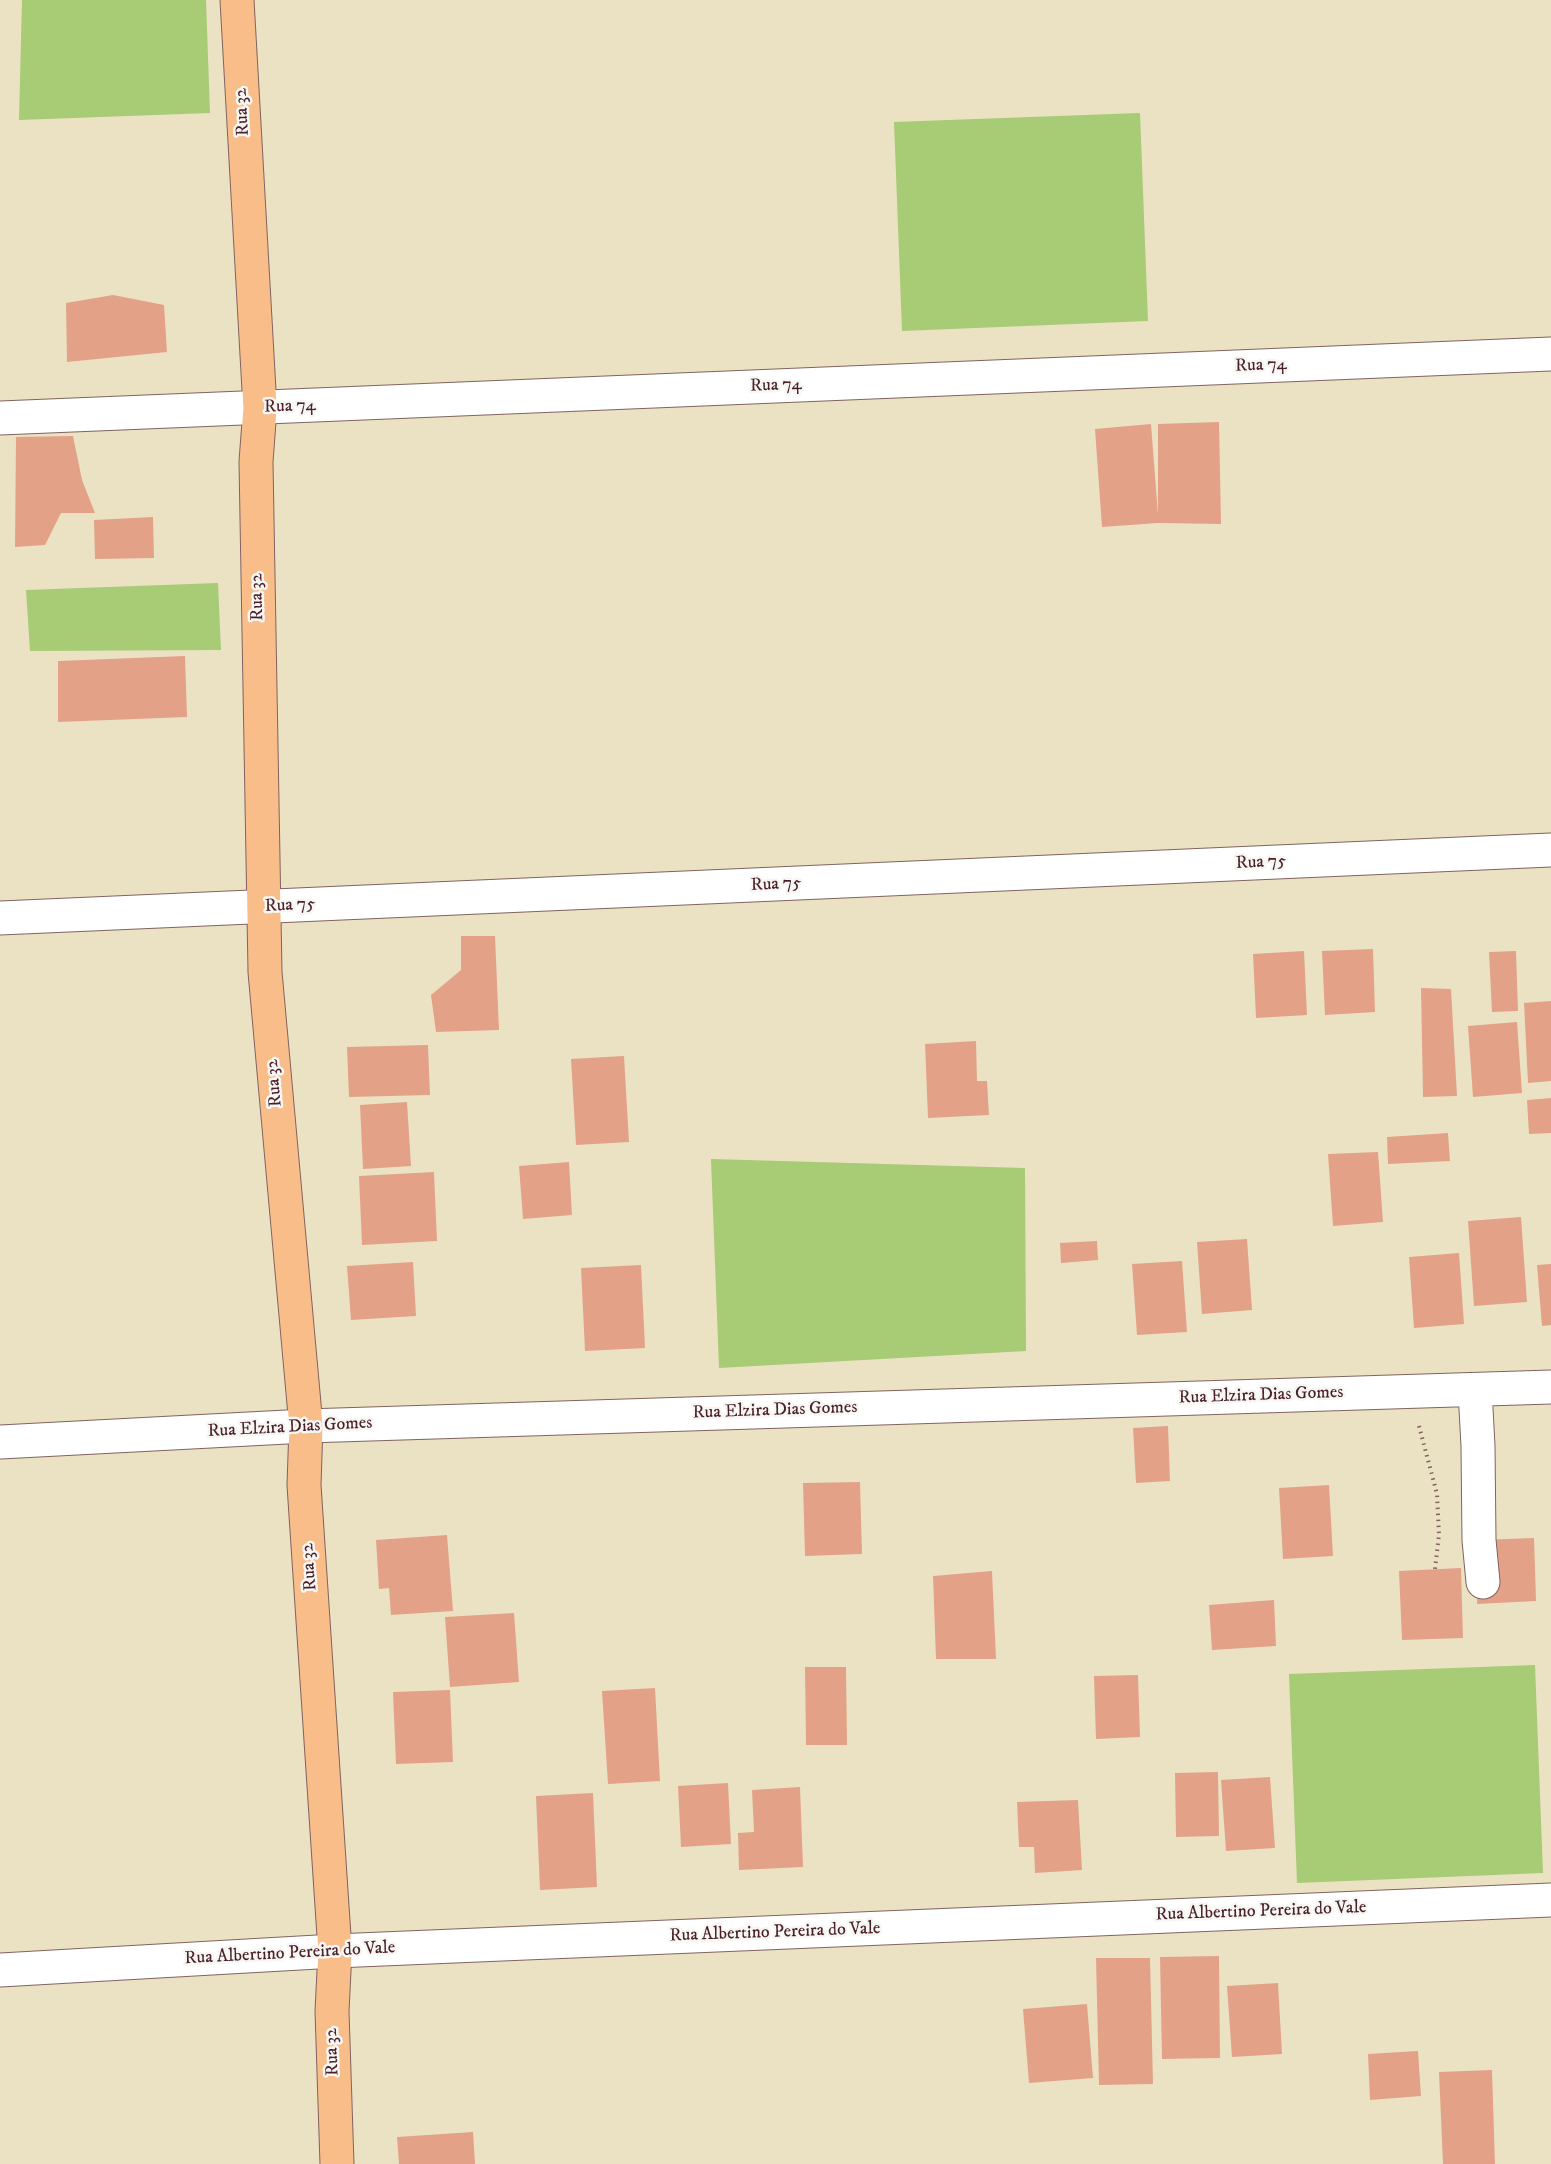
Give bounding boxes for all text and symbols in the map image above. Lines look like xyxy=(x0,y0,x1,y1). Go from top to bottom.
street label: Rua 32 xyxy=(231,88,255,136)
street label: Rua 74 xyxy=(1235,354,1287,378)
street label: Rua 74 xyxy=(750,374,802,398)
street label: Rua 74 xyxy=(264,395,316,419)
street label: Rua 32 xyxy=(247,573,269,621)
street label: Rua 75 xyxy=(1235,851,1287,875)
street label: Rua 75 xyxy=(750,873,802,897)
street label: Rua 75 xyxy=(264,894,316,918)
street label: Rua 32 xyxy=(262,1058,288,1108)
street label: Rua Elzira Dias Gomes xyxy=(1178,1382,1344,1410)
street label: Rua Elzira Dias Gomes xyxy=(692,1397,858,1425)
street label: Rua Elzira Dias Gomes xyxy=(207,1413,373,1443)
street label: Rua 32 xyxy=(298,1542,322,1592)
street label: Rua Albertino Pereira do Vale xyxy=(1155,1898,1367,1926)
street label: Rua Albertino Pereira do Vale xyxy=(669,1919,881,1947)
street label: Rua Albertino Pereira do Vale xyxy=(184,1938,396,1970)
street label: Rua 32 xyxy=(321,2028,345,2076)

